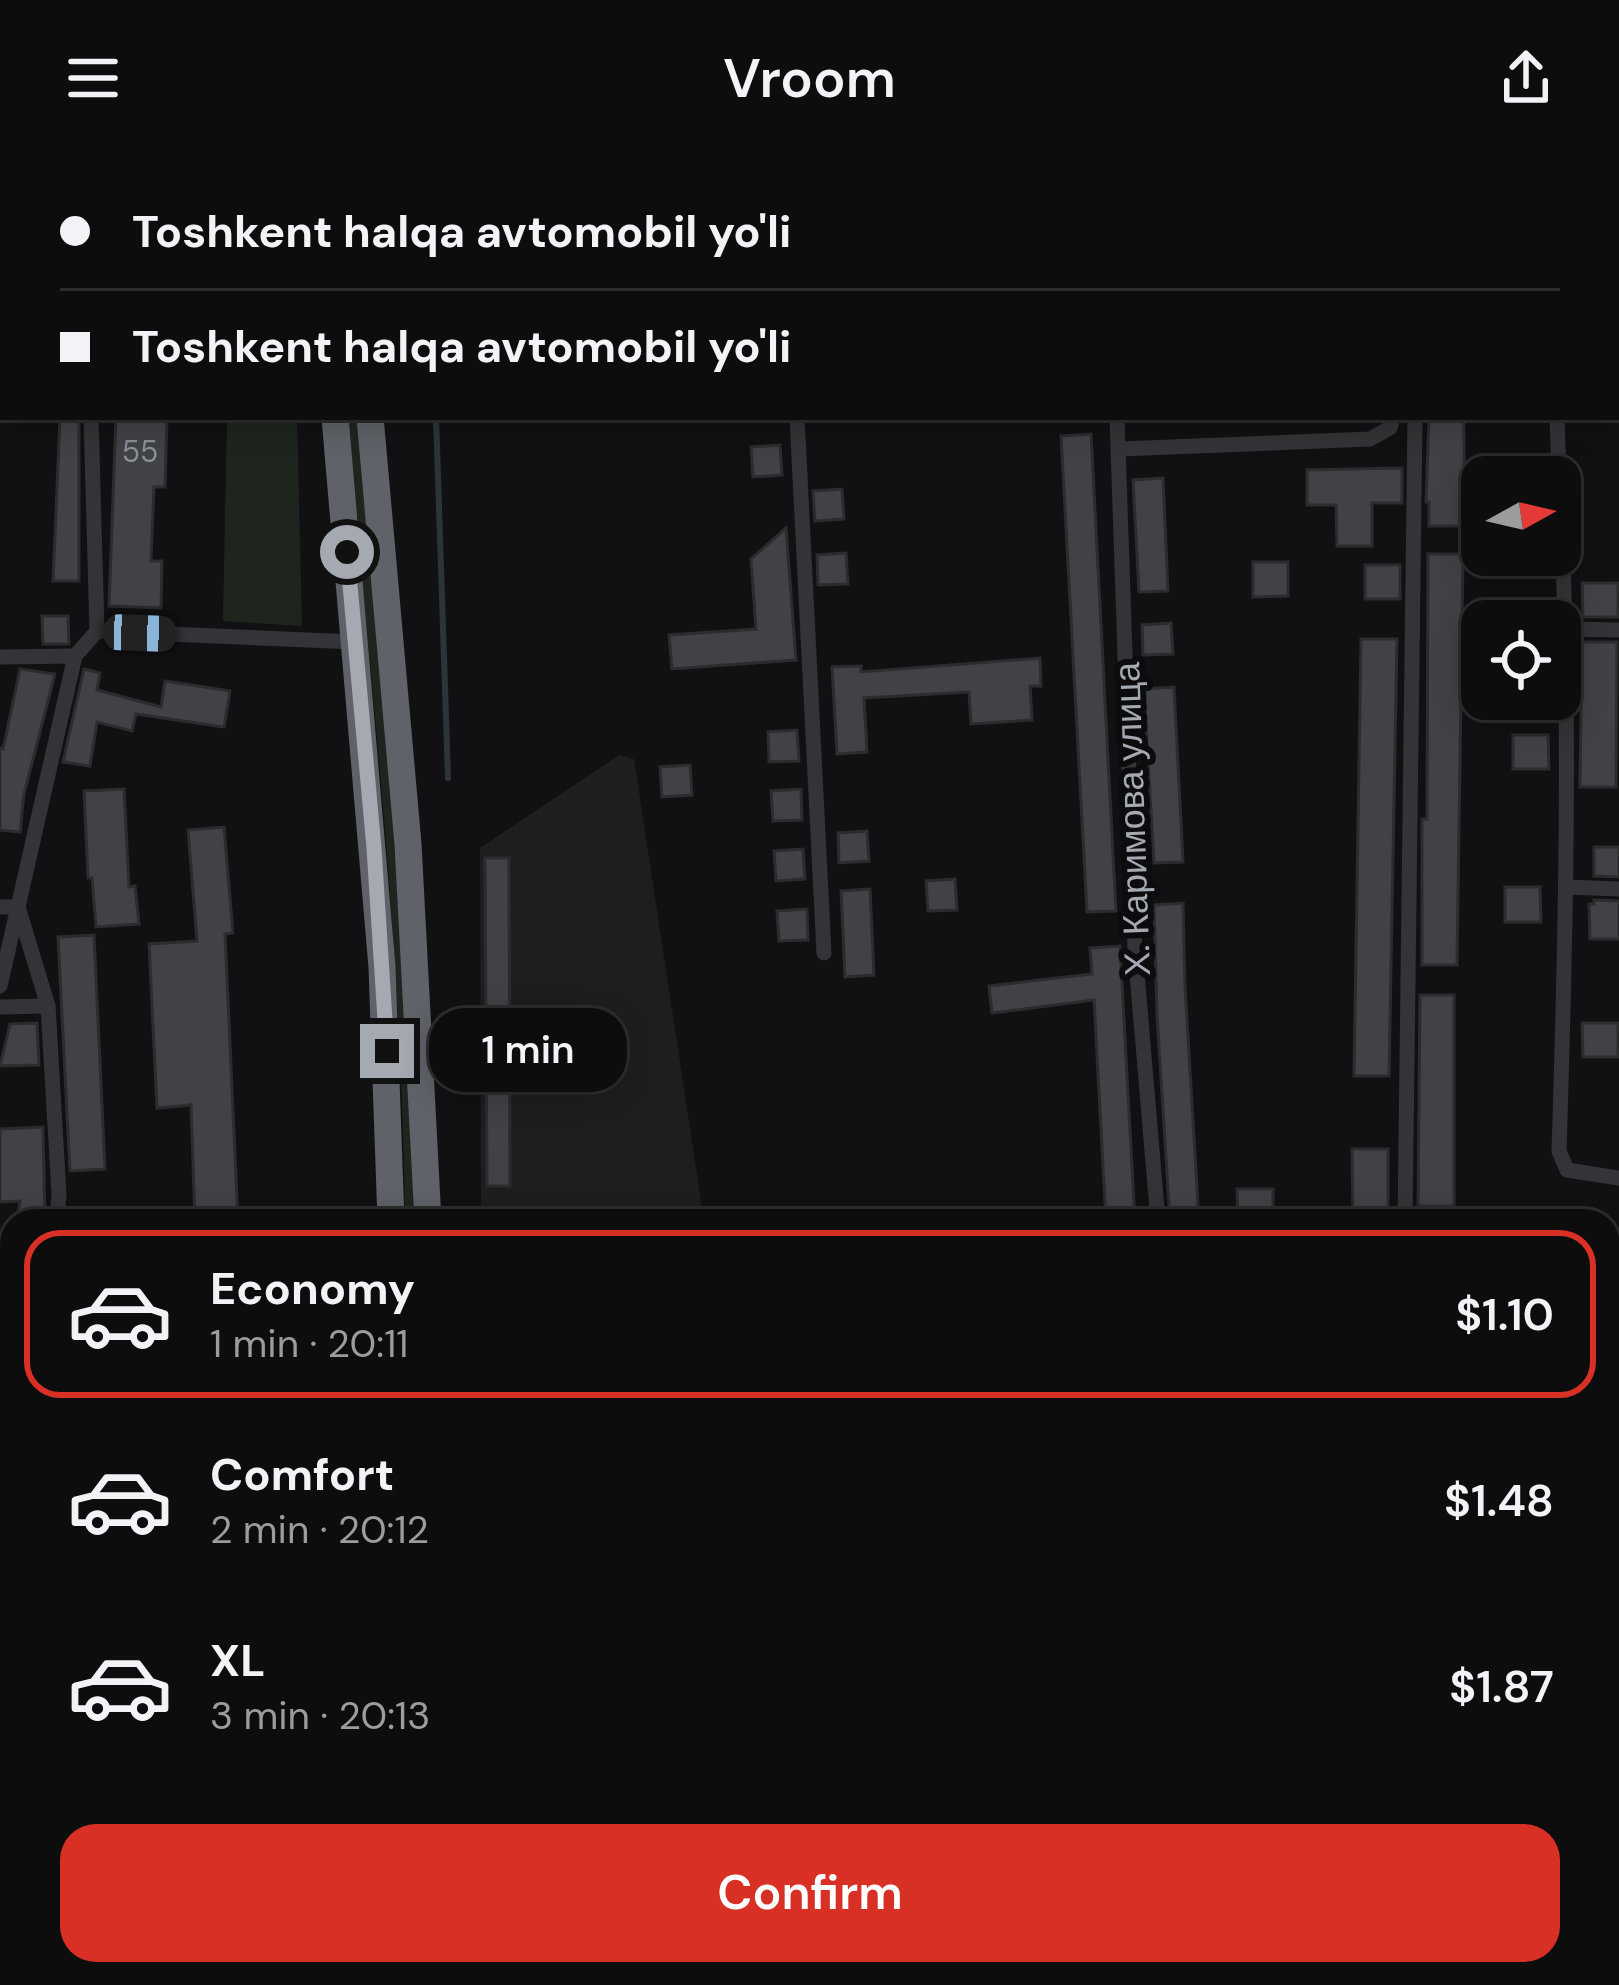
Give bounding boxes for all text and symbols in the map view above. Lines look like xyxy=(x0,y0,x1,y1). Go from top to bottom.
text: Vroom xyxy=(723,43,896,114)
icon: menu xyxy=(60,45,126,111)
icon: share xyxy=(1493,45,1559,111)
text: Toshkent halqa avtomobil yo'li xyxy=(132,202,791,261)
text: Toshkent halqa avtomobil yo'li xyxy=(132,317,791,376)
house number: 55 xyxy=(122,432,158,471)
north arrow xyxy=(1461,456,1581,576)
map controls xyxy=(1461,456,1581,720)
route start xyxy=(320,525,374,579)
button: locate xyxy=(1461,600,1581,720)
car xyxy=(103,614,177,652)
street label: Х. Каримова улица xyxy=(1103,660,1161,977)
callout: 1 min xyxy=(429,1009,627,1093)
route end xyxy=(360,1024,414,1078)
text: 1 min xyxy=(481,1024,575,1075)
text: Economy xyxy=(210,1259,415,1318)
icon: car xyxy=(66,1260,174,1368)
text: $1.10 xyxy=(1455,1285,1554,1344)
text: 1 min · 20:11 xyxy=(210,1318,408,1369)
text: Comfort xyxy=(210,1445,394,1504)
icon: car xyxy=(66,1446,174,1554)
text: $1.48 xyxy=(1444,1471,1554,1530)
text: 2 min · 20:12 xyxy=(210,1504,429,1555)
text: XL xyxy=(210,1631,265,1690)
icon: car xyxy=(66,1632,174,1740)
text: $1.87 xyxy=(1449,1657,1554,1716)
text: 3 min · 20:13 xyxy=(210,1690,430,1741)
button: Confirm xyxy=(60,1824,1560,1962)

